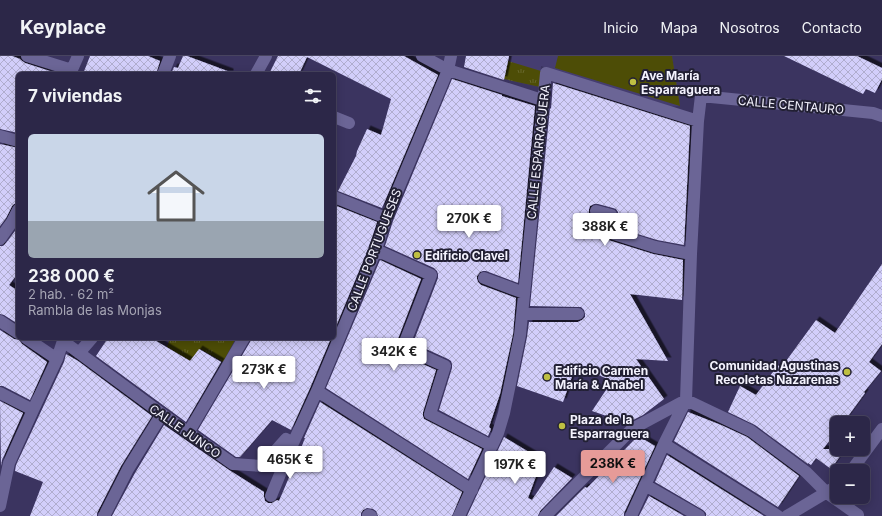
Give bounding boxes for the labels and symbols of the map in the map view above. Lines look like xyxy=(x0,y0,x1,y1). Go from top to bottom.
place label: Ave María Esparraguera xyxy=(641,68,720,97)
marker: Ave María Esparraguera xyxy=(628,77,638,87)
street label: CALLE ESPARRAGUERA xyxy=(523,84,553,220)
street label: CALLE CENTAURO xyxy=(737,93,845,117)
street label: CALLE PORTUGUESES xyxy=(344,186,404,313)
pin: 270K € xyxy=(436,205,502,239)
pin: 388K € xyxy=(572,213,638,247)
place label: Edificio Clavel xyxy=(425,248,508,263)
marker: Edificio Clavel xyxy=(412,250,422,260)
pin: 342K € xyxy=(361,338,427,372)
pin: 273K € xyxy=(231,356,297,390)
place label: Comunidad Agustinas Recoletas Nazarenas xyxy=(709,358,839,387)
place label: Edificio Carmen María & Anabel xyxy=(555,363,648,392)
marker: Comunidad Agustinas Recoletas Nazarenas xyxy=(842,367,852,377)
marker: Edificio Carmen María & Anabel xyxy=(542,372,552,382)
street label: CALLE JUNCO xyxy=(146,401,224,461)
place label: Plaza de la Esparraguera xyxy=(570,412,649,441)
marker: Plaza de la Esparraguera xyxy=(557,421,567,431)
pin: 465K € xyxy=(257,446,323,480)
pin: 238K € xyxy=(580,450,646,484)
pin: 197K € xyxy=(482,451,548,485)

